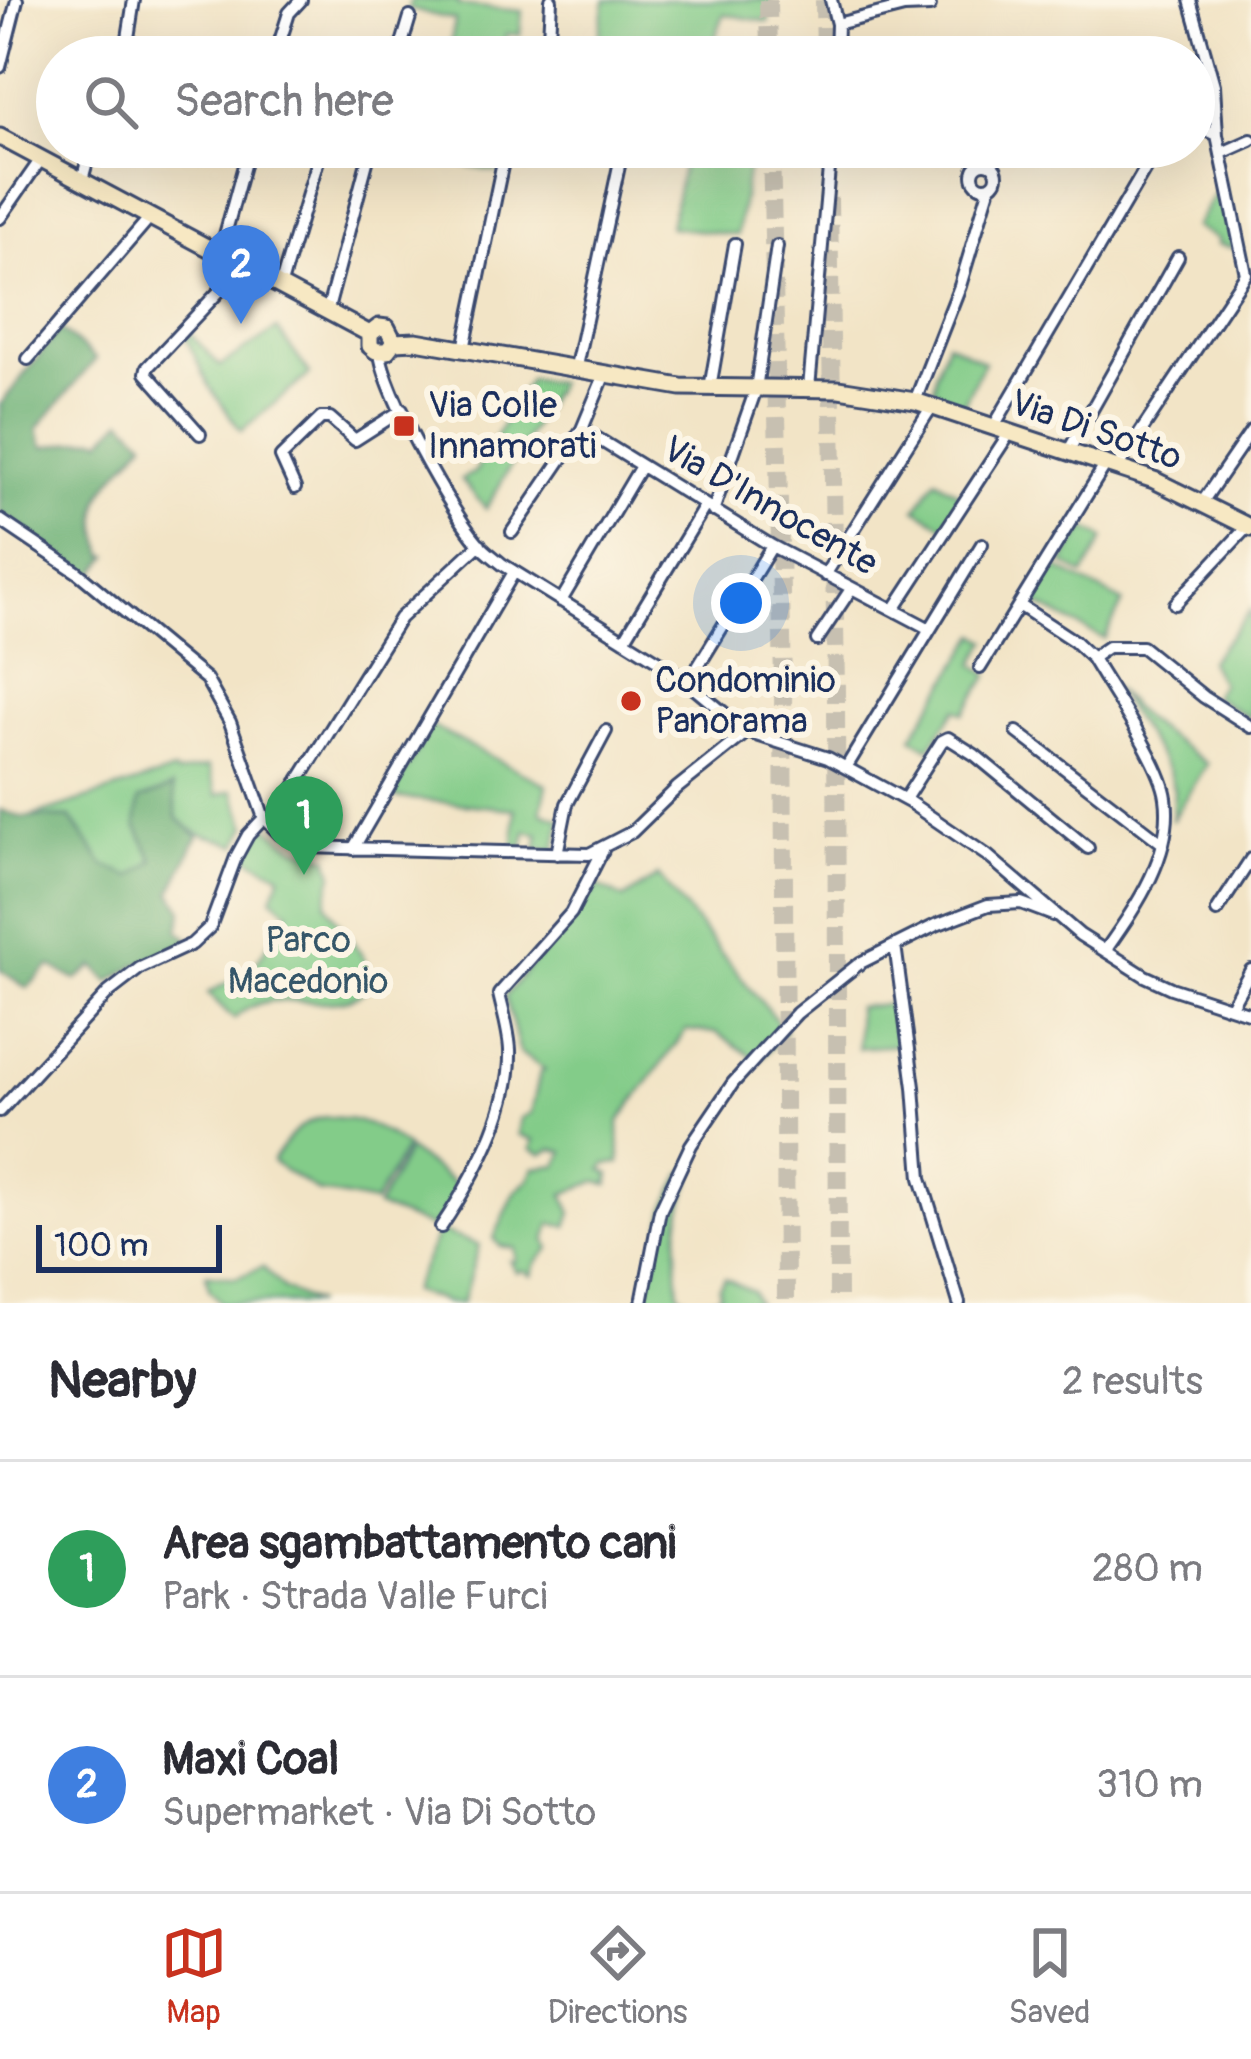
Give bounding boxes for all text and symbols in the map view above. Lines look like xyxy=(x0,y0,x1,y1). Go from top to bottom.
search box xyxy=(36,36,1215,168)
icon: search xyxy=(78,69,144,135)
text: Search here xyxy=(174,74,394,130)
pin: 2 xyxy=(202,225,280,324)
street label: Via Di Sotto xyxy=(1005,380,1187,480)
place label: Via Colle Innamorati xyxy=(428,383,596,469)
marker: Via Colle Innamorati xyxy=(391,413,417,439)
street label: Via D'Innocente xyxy=(654,426,886,586)
your location xyxy=(711,573,771,633)
place label: Condominio Panorama xyxy=(655,658,836,744)
marker: Condominio Panorama xyxy=(618,688,644,714)
pin: 1 xyxy=(265,776,343,875)
park label: Parco Macedonio xyxy=(228,918,388,1004)
scale bar xyxy=(36,1219,222,1272)
text: 100 m xyxy=(54,1225,148,1266)
text: Nearby xyxy=(48,1349,196,1413)
text: 2 results xyxy=(1062,1357,1203,1406)
text: Area sgambattamento cani xyxy=(162,1516,676,1572)
text: 1 xyxy=(79,1544,95,1593)
text: 280 m xyxy=(1092,1544,1203,1593)
text: Park · Strada Valle Furci xyxy=(162,1572,548,1621)
text: Maxi Coal xyxy=(162,1732,339,1788)
text: 2 xyxy=(76,1760,98,1809)
text: 310 m xyxy=(1096,1760,1203,1809)
text: Supermarket · Via Di Sotto xyxy=(162,1788,596,1837)
tab: Map xyxy=(161,1920,227,2033)
tab: Directions xyxy=(548,1920,688,2033)
tab: Saved xyxy=(1009,1920,1090,2033)

